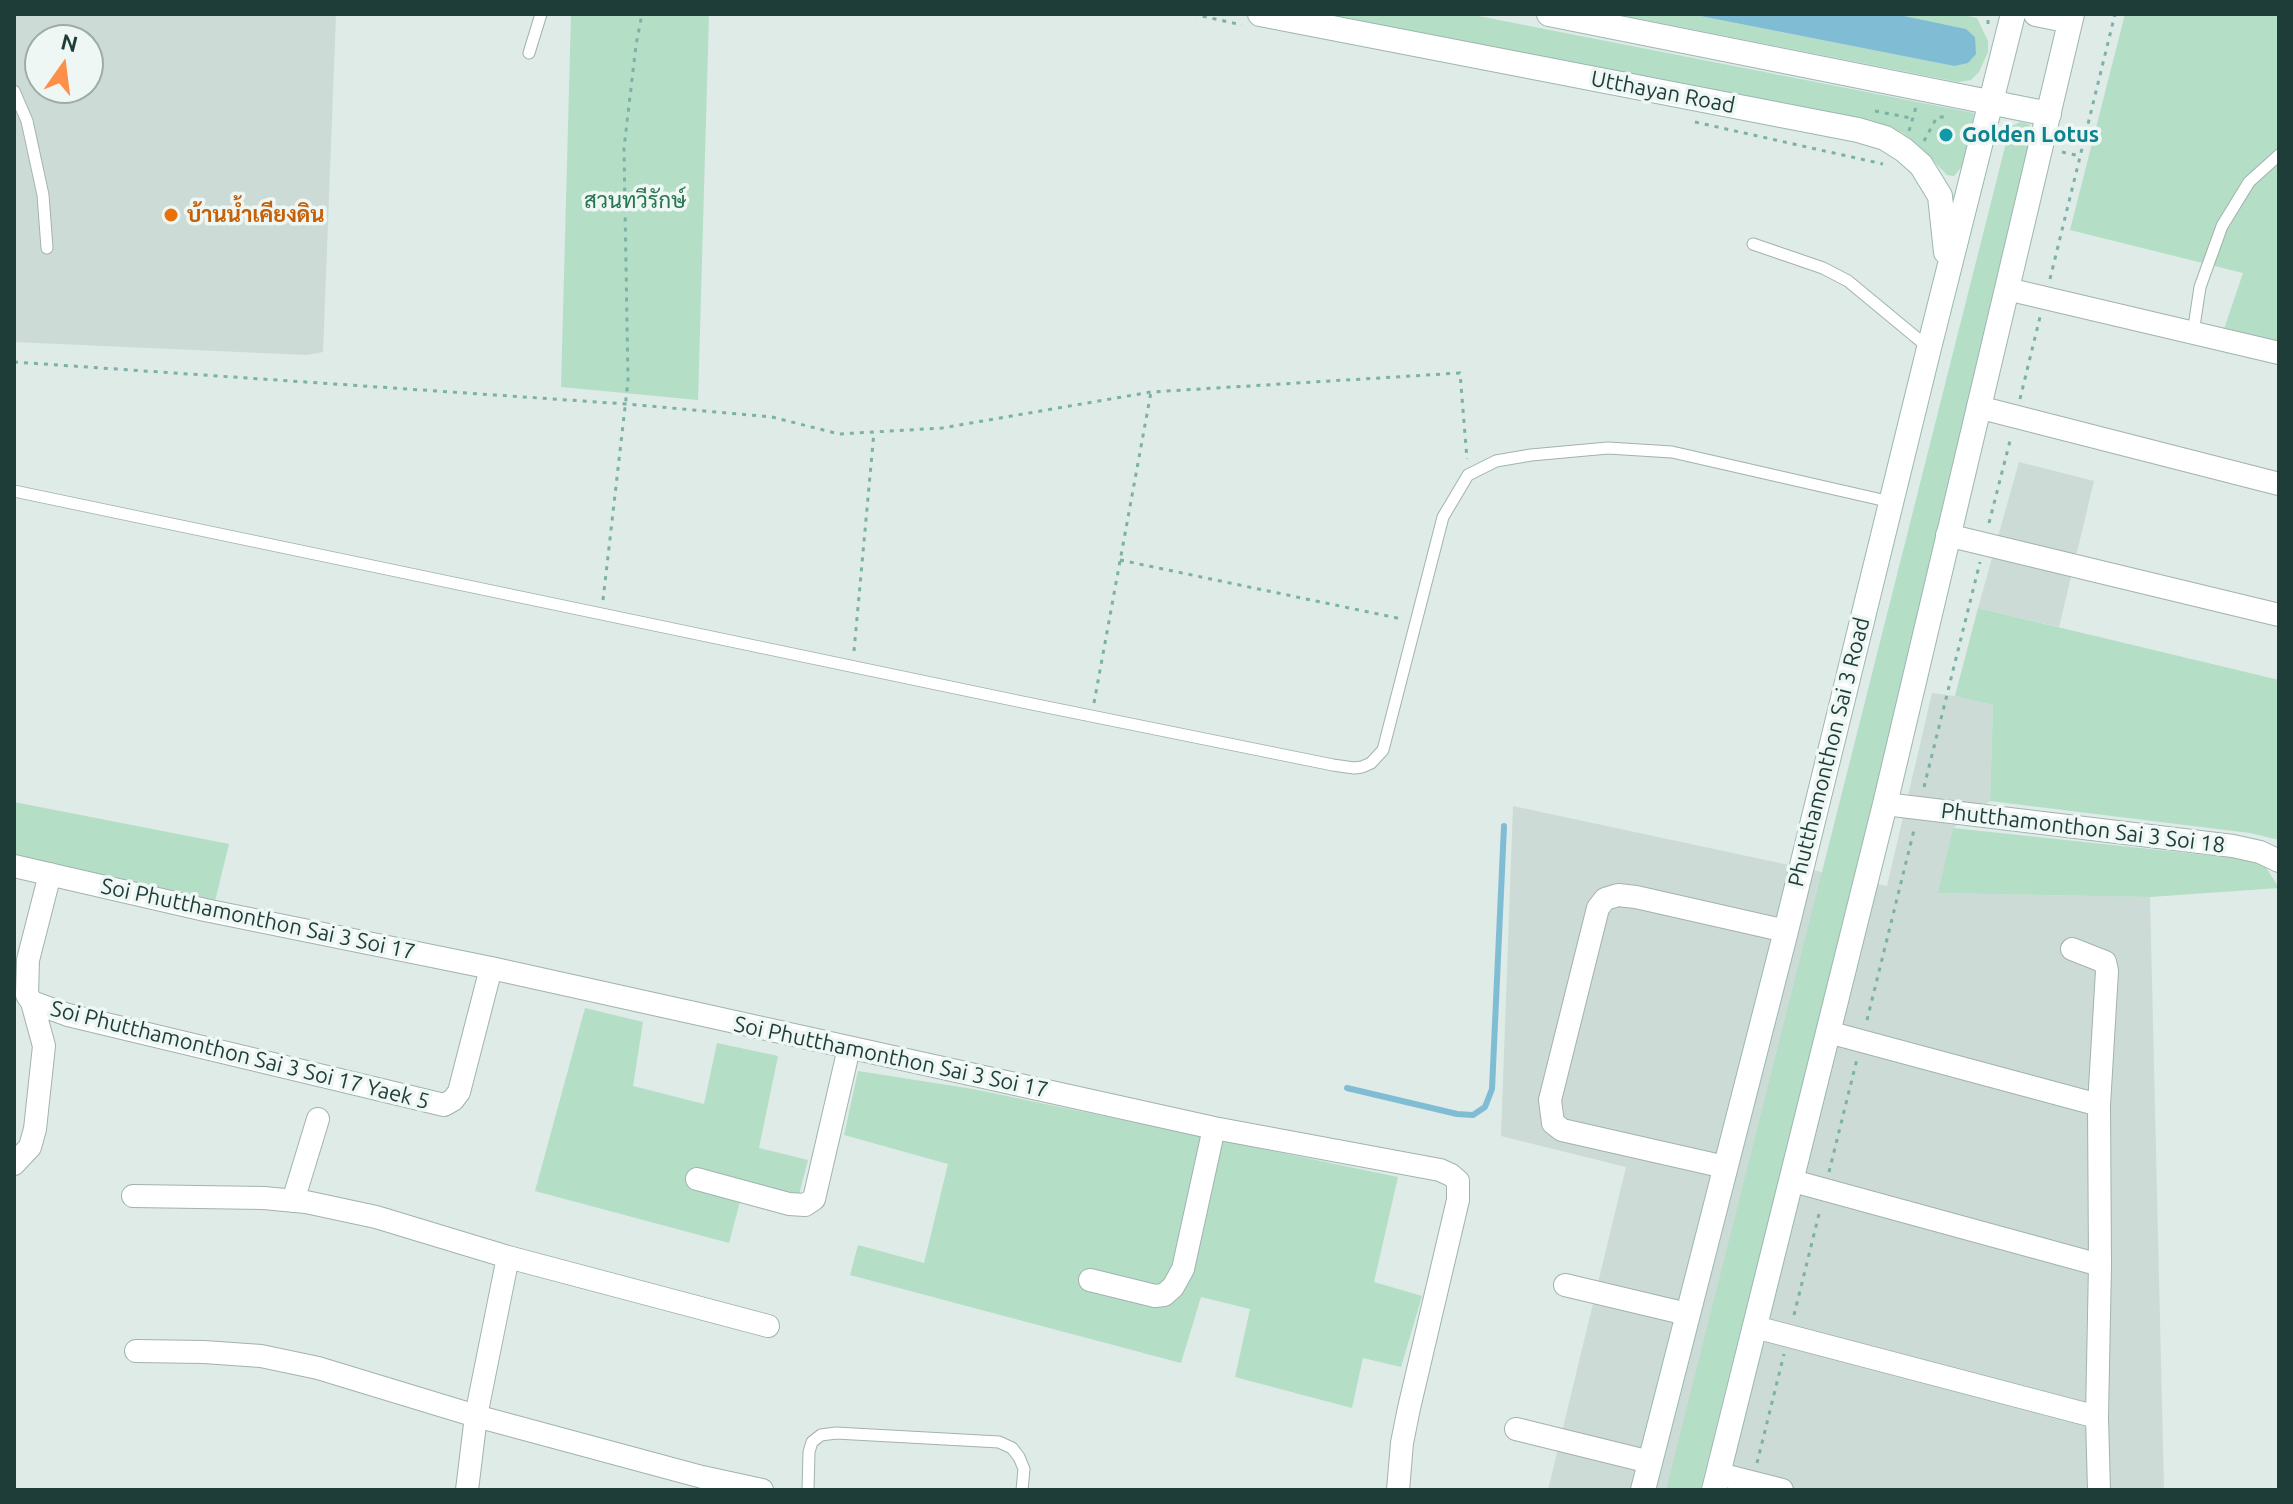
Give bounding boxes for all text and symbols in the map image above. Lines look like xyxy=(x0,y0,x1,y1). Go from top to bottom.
north arrow xyxy=(24,24,104,104)
text: N xyxy=(58,28,80,56)
street label: Utthayan Road xyxy=(1589,65,1737,119)
place label: Golden Lotus xyxy=(1962,122,2099,148)
marker: Golden Lotus xyxy=(1937,126,1955,144)
park label: สวนทวีรักษ์ xyxy=(584,188,686,214)
place label: บ้านน้ำเคียงดิน xyxy=(187,202,325,228)
marker: บ้านน้ำเคียงดิน xyxy=(162,206,180,224)
street label: Phutthamonthon Sai 3 Road xyxy=(1783,614,1875,890)
street label: Phutthamonthon Sai 3 Soi 18 xyxy=(1940,797,2226,859)
street label: Soi Phutthamonthon Sai 3 Soi 17 xyxy=(98,873,418,965)
street label: Soi Phutthamonthon Sai 3 Soi 17 Yaek 5 xyxy=(48,995,432,1115)
street label: Soi Phutthamonthon Sai 3 Soi 17 xyxy=(731,1011,1051,1103)

